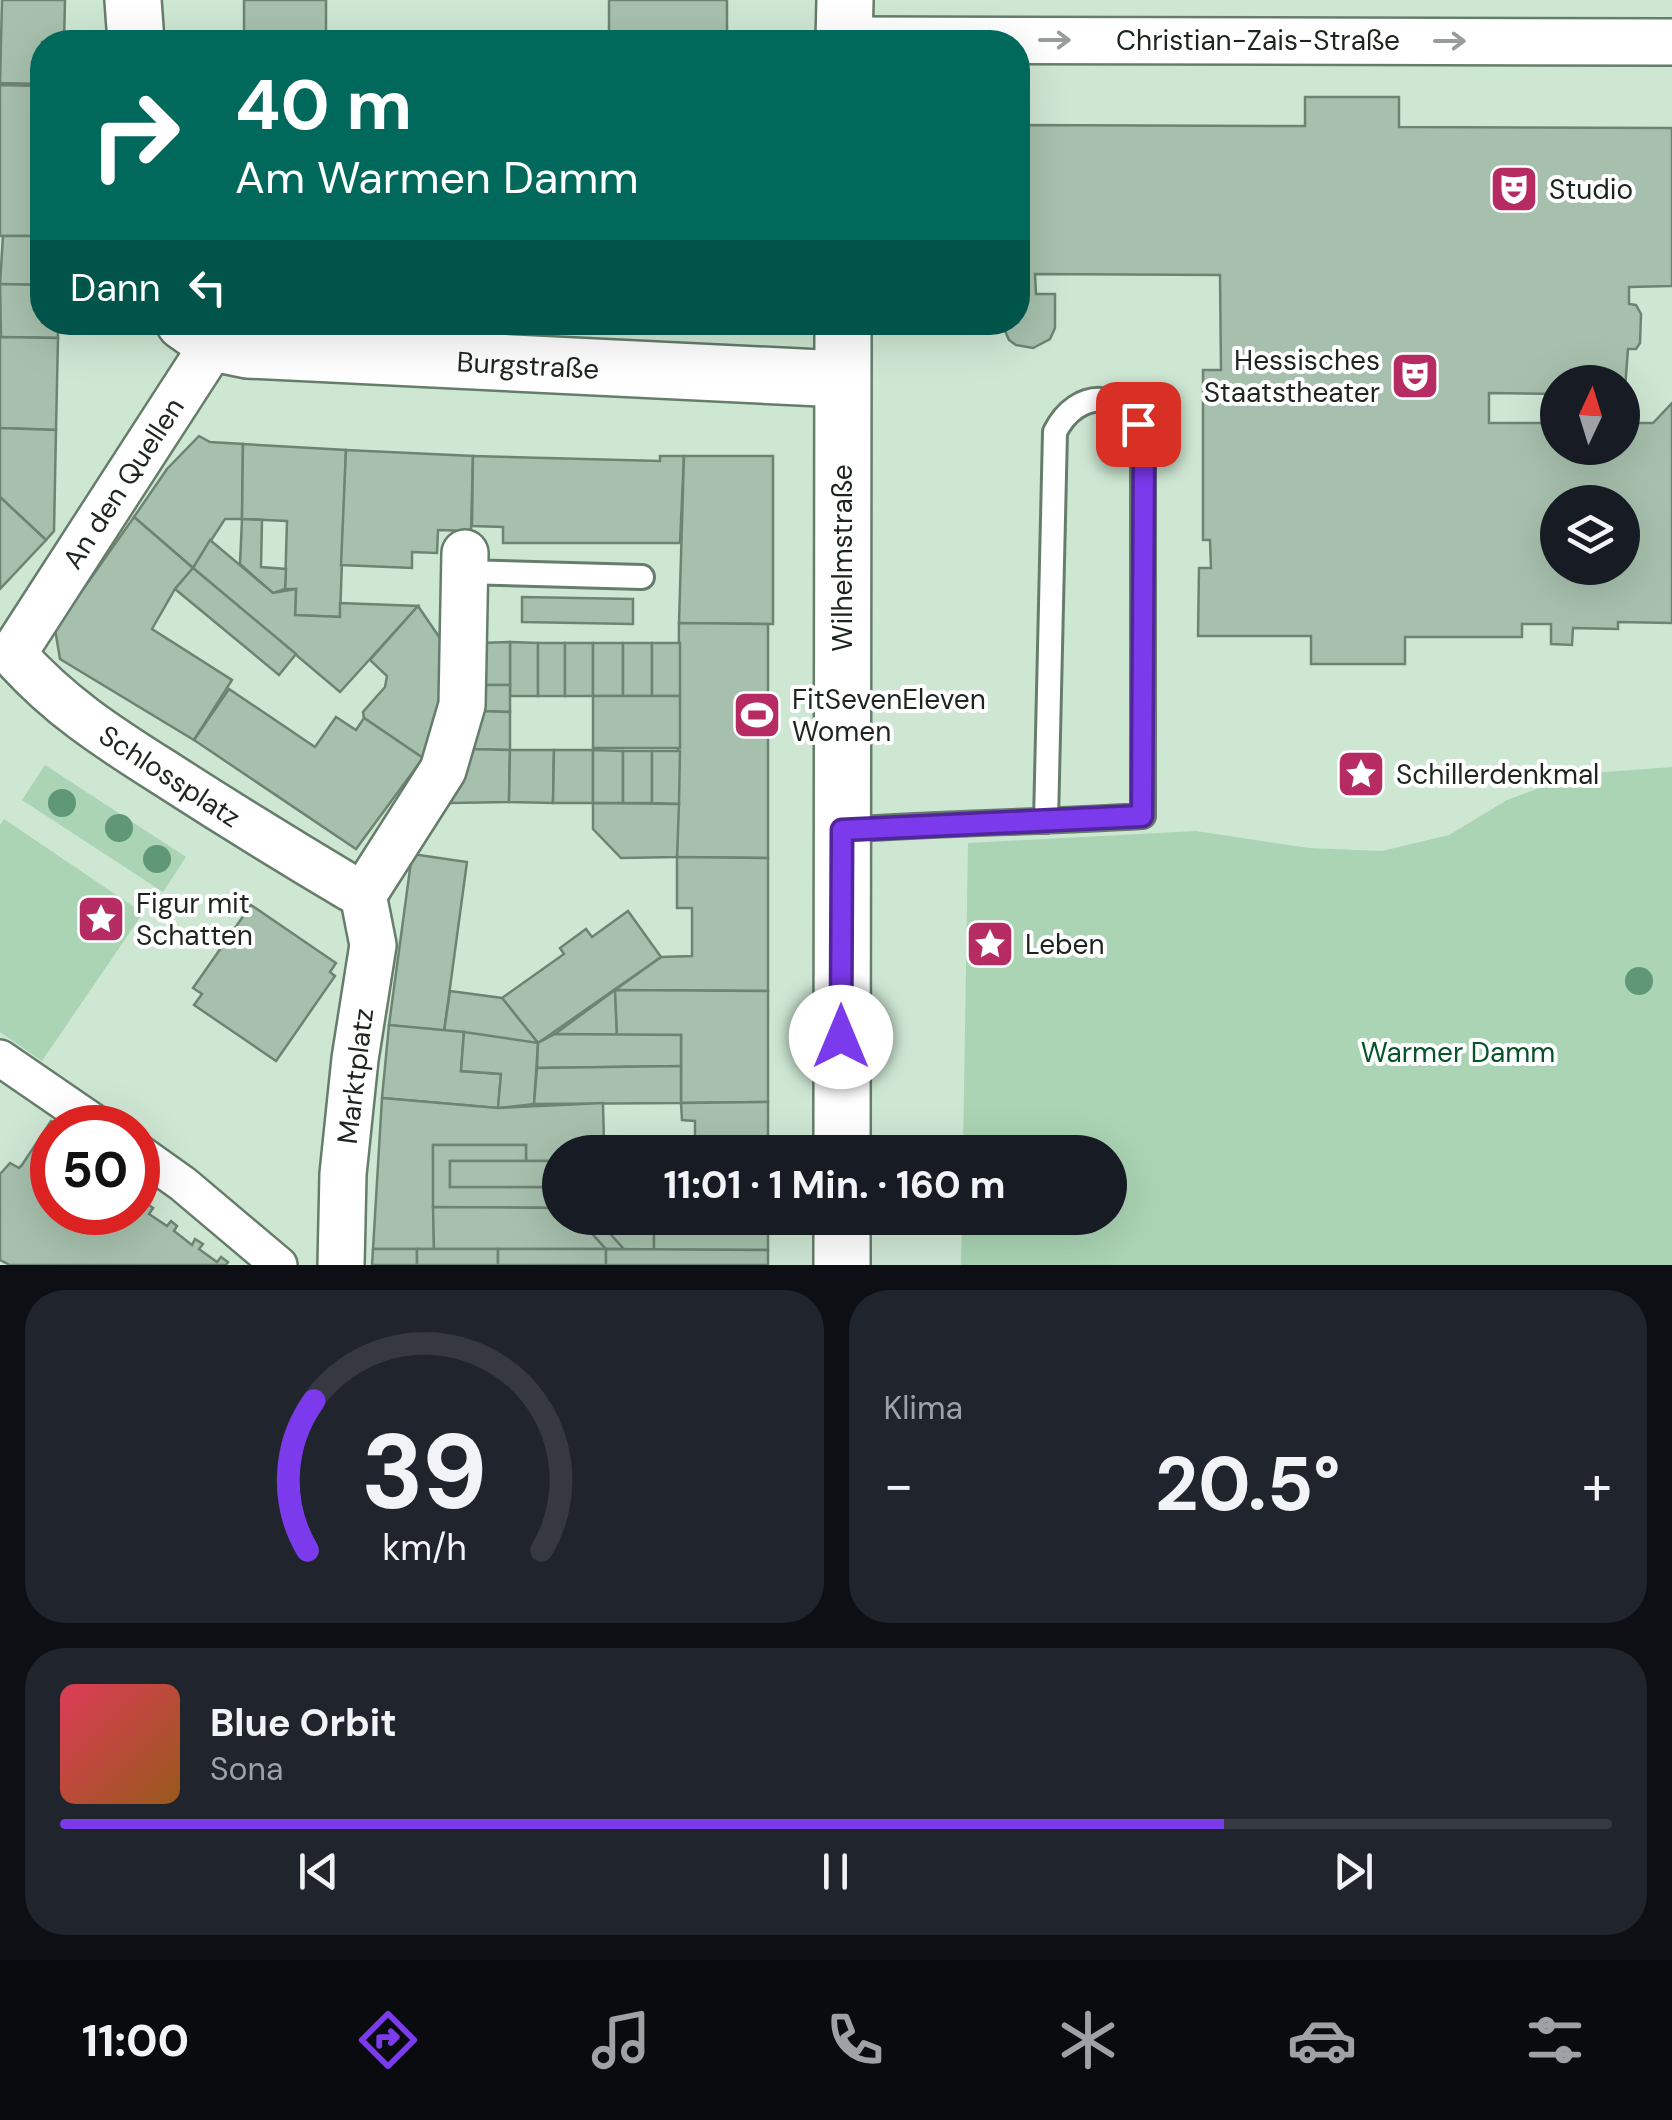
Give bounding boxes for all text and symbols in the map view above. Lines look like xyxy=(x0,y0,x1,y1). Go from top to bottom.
street label: Christian-Zais-Straße xyxy=(1116,22,1400,59)
one-way arrow xyxy=(1038,30,1070,50)
one-way arrow xyxy=(1432,32,1465,50)
text: 40 m xyxy=(235,60,412,151)
icon: right xyxy=(70,70,200,200)
text: Am Warmen Damm xyxy=(235,148,639,207)
theatre icon: Studio xyxy=(1488,163,1540,215)
place label: Studio xyxy=(1549,171,1633,208)
icon: left xyxy=(180,260,235,315)
text: Dann xyxy=(70,263,160,313)
place label: Hessisches Staatstheater xyxy=(1204,342,1380,411)
street label: Burgstraße xyxy=(456,343,600,388)
theatre icon: Hessisches Staatstheater xyxy=(1389,350,1441,402)
north arrow xyxy=(1540,365,1640,465)
map controls xyxy=(1540,365,1640,585)
pin xyxy=(1096,382,1181,467)
street label: An den Quellen xyxy=(54,391,193,576)
icon: arrive xyxy=(1111,397,1166,452)
street label: Wilhelmstraße xyxy=(824,464,861,652)
button: layers xyxy=(1540,485,1640,585)
place label: FitSevenEleven Women xyxy=(792,681,986,750)
sports icon: FitSevenEleven Women xyxy=(731,689,783,741)
street label: Schlossplatz xyxy=(92,717,248,836)
place icon: Schillerdenkmal xyxy=(1335,748,1387,800)
place label: Schillerdenkmal xyxy=(1396,756,1599,793)
place label: Figur mit Schatten xyxy=(136,885,253,954)
place icon: Figur mit Schatten xyxy=(75,893,127,945)
place icon: Leben xyxy=(964,918,1016,970)
place label: Leben xyxy=(1025,926,1105,963)
position arrow xyxy=(789,985,893,1089)
street label: Marktplatz xyxy=(329,1006,382,1146)
park label: Warmer Damm xyxy=(1361,1034,1555,1071)
speed limit sign: 50 xyxy=(30,1105,160,1235)
text: 11:01 · 1 Min. · 160 m xyxy=(663,1160,1006,1210)
text: Klima xyxy=(884,1387,963,1429)
text: 39 xyxy=(361,1405,487,1540)
text: 20.5° xyxy=(1155,1436,1341,1533)
text: − xyxy=(884,1449,914,1521)
text: + xyxy=(1582,1449,1612,1521)
text: km/h xyxy=(382,1525,466,1571)
text: Blue Orbit xyxy=(210,1698,397,1748)
text: Sona xyxy=(210,1748,283,1790)
icon: previous xyxy=(291,1844,346,1899)
icon: pause xyxy=(808,1844,863,1899)
icon: next xyxy=(1326,1844,1381,1899)
icon: directions xyxy=(353,2005,423,2075)
icon: music xyxy=(586,2005,656,2075)
icon: phone xyxy=(820,2005,890,2075)
icon: climate xyxy=(1053,2005,1123,2075)
icon: car xyxy=(1287,2005,1357,2075)
icon: filters xyxy=(1520,2005,1590,2075)
text: 11:00 xyxy=(82,2011,189,2070)

